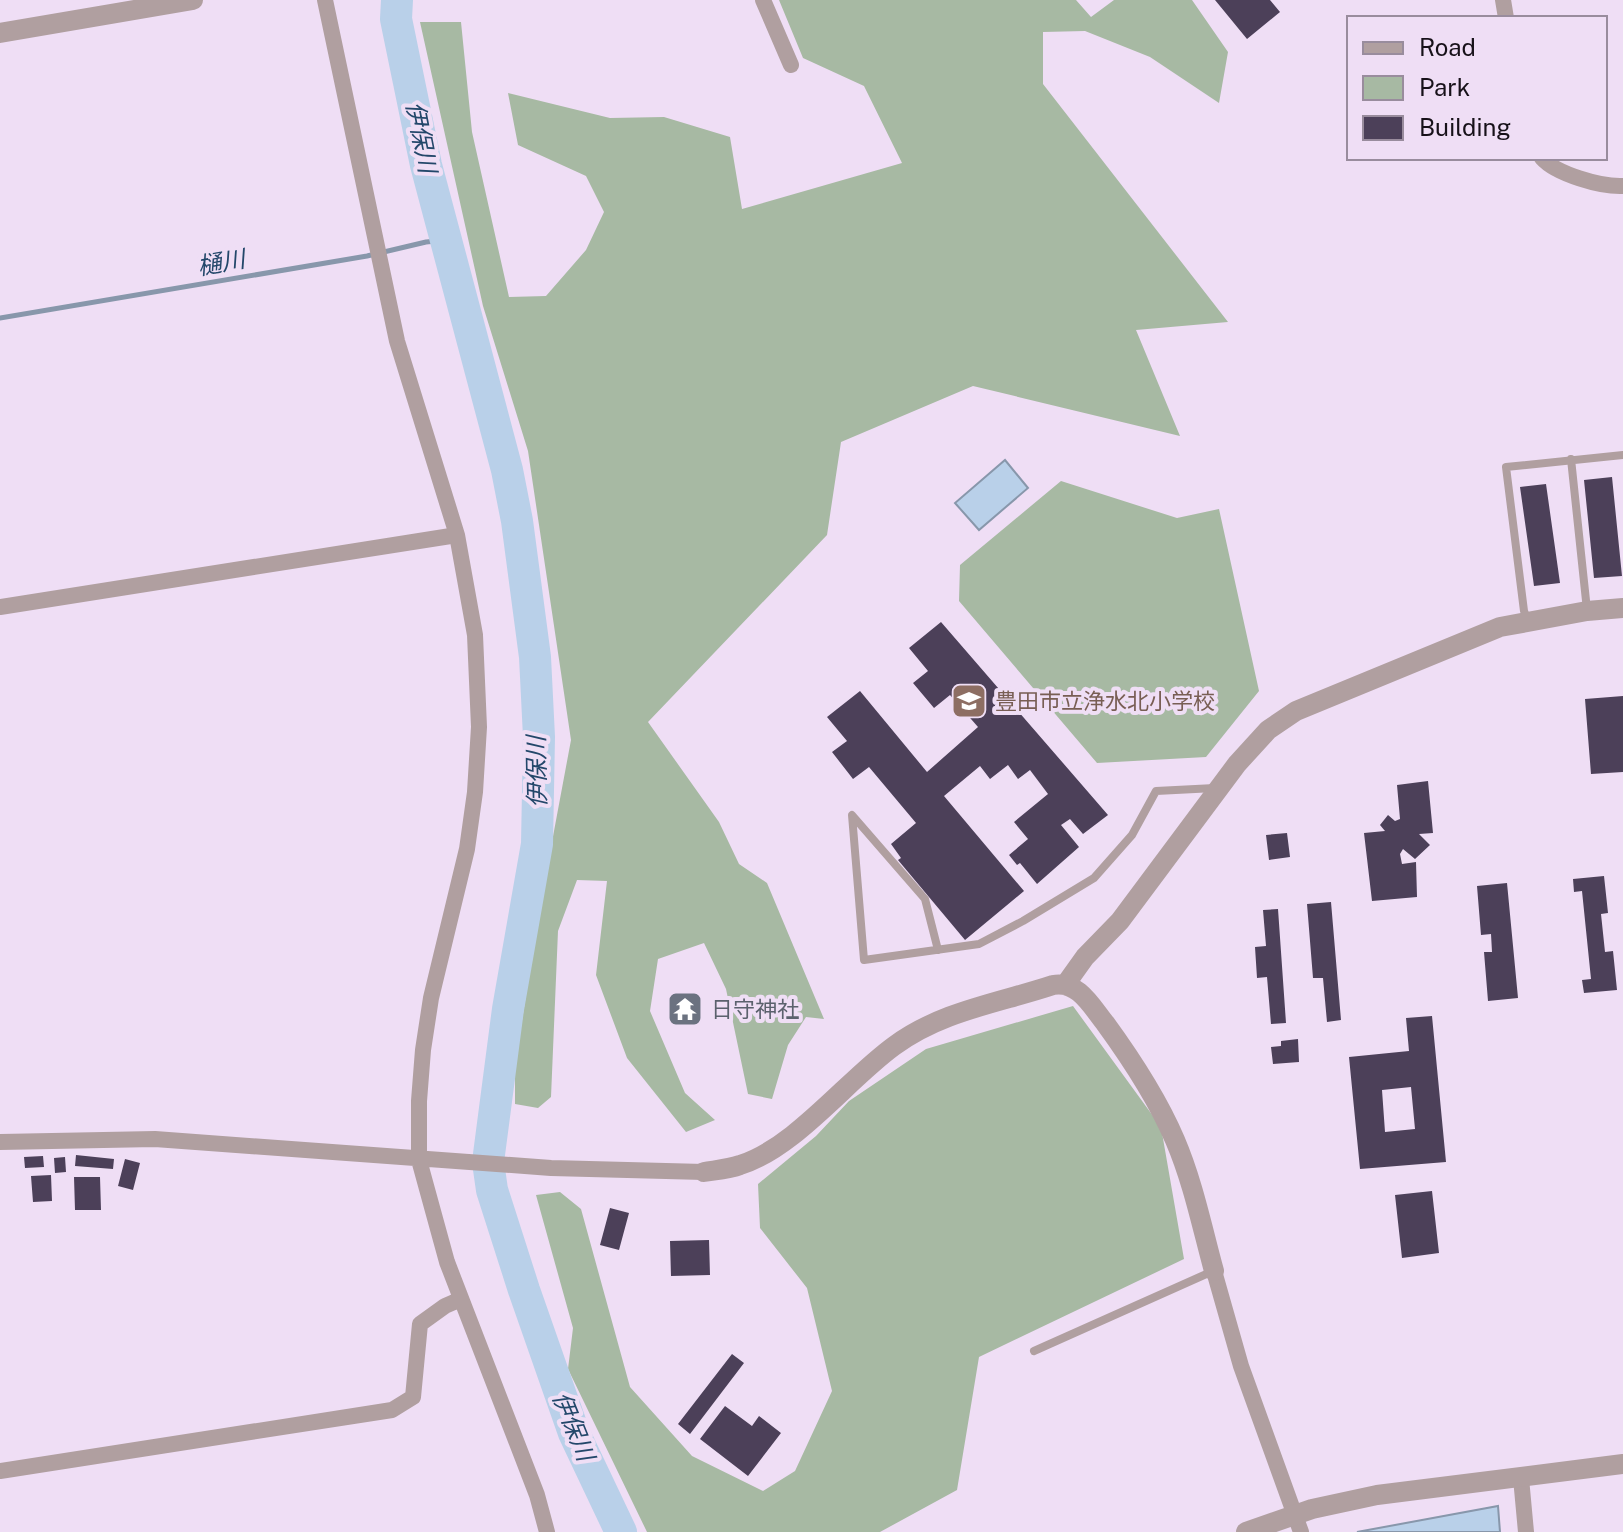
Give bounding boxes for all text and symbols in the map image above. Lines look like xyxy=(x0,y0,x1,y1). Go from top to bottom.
legend xyxy=(1347,16,1607,160)
text: Road xyxy=(1419,33,1476,61)
text: Park xyxy=(1419,73,1470,101)
water label: 伊保川 xyxy=(401,99,443,178)
text: Building xyxy=(1419,113,1511,141)
water label: 樋川 xyxy=(195,244,250,280)
school or university icon: 豊田市立浄水北小学校 xyxy=(950,682,988,720)
place label: 豊田市立浄水北小学校 xyxy=(995,688,1215,714)
water label: 伊保川 xyxy=(521,733,551,808)
temple icon: 日守神社 xyxy=(666,990,704,1028)
place label: 日守神社 xyxy=(711,996,799,1022)
water label: 伊保川 xyxy=(548,1387,602,1467)

